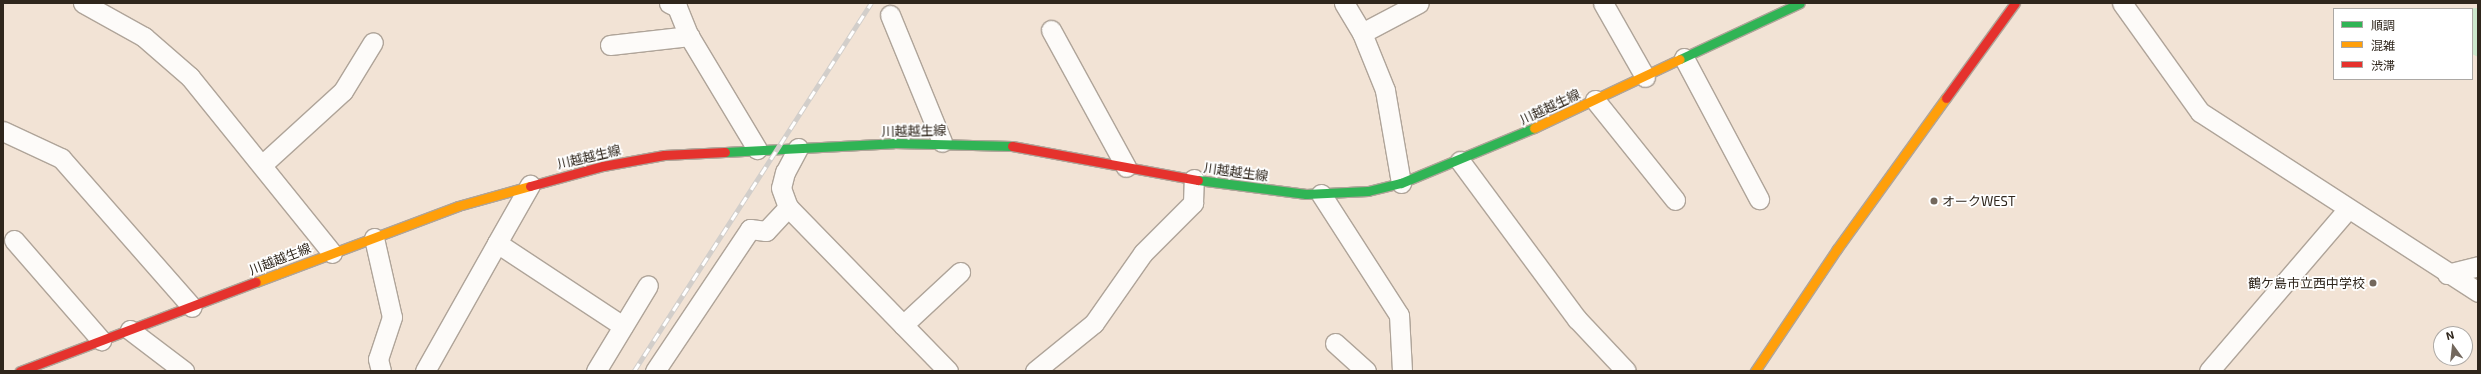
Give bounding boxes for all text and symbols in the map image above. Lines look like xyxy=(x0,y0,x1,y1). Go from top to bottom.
legend xyxy=(2333,8,2473,80)
text: 順調 xyxy=(2371,18,2395,32)
text: 混雑 xyxy=(2371,38,2395,52)
text: 渋滞 xyxy=(2371,58,2395,72)
street label: 川越越生線 xyxy=(1517,86,1583,128)
street label: 川越越生線 xyxy=(881,123,947,139)
street label: 川越越生線 xyxy=(556,142,622,172)
street label: 川越越生線 xyxy=(1203,160,1269,184)
place label: オークWEST xyxy=(1942,193,2015,209)
marker: オークWEST xyxy=(1929,196,1939,206)
street label: 川越越生線 xyxy=(247,240,313,278)
place label: 鶴ケ島市立西中学校 xyxy=(2248,275,2365,291)
marker: 鶴ケ島市立西中学校 xyxy=(2368,278,2378,288)
north arrow xyxy=(2433,326,2473,366)
text: N xyxy=(2444,328,2456,342)

